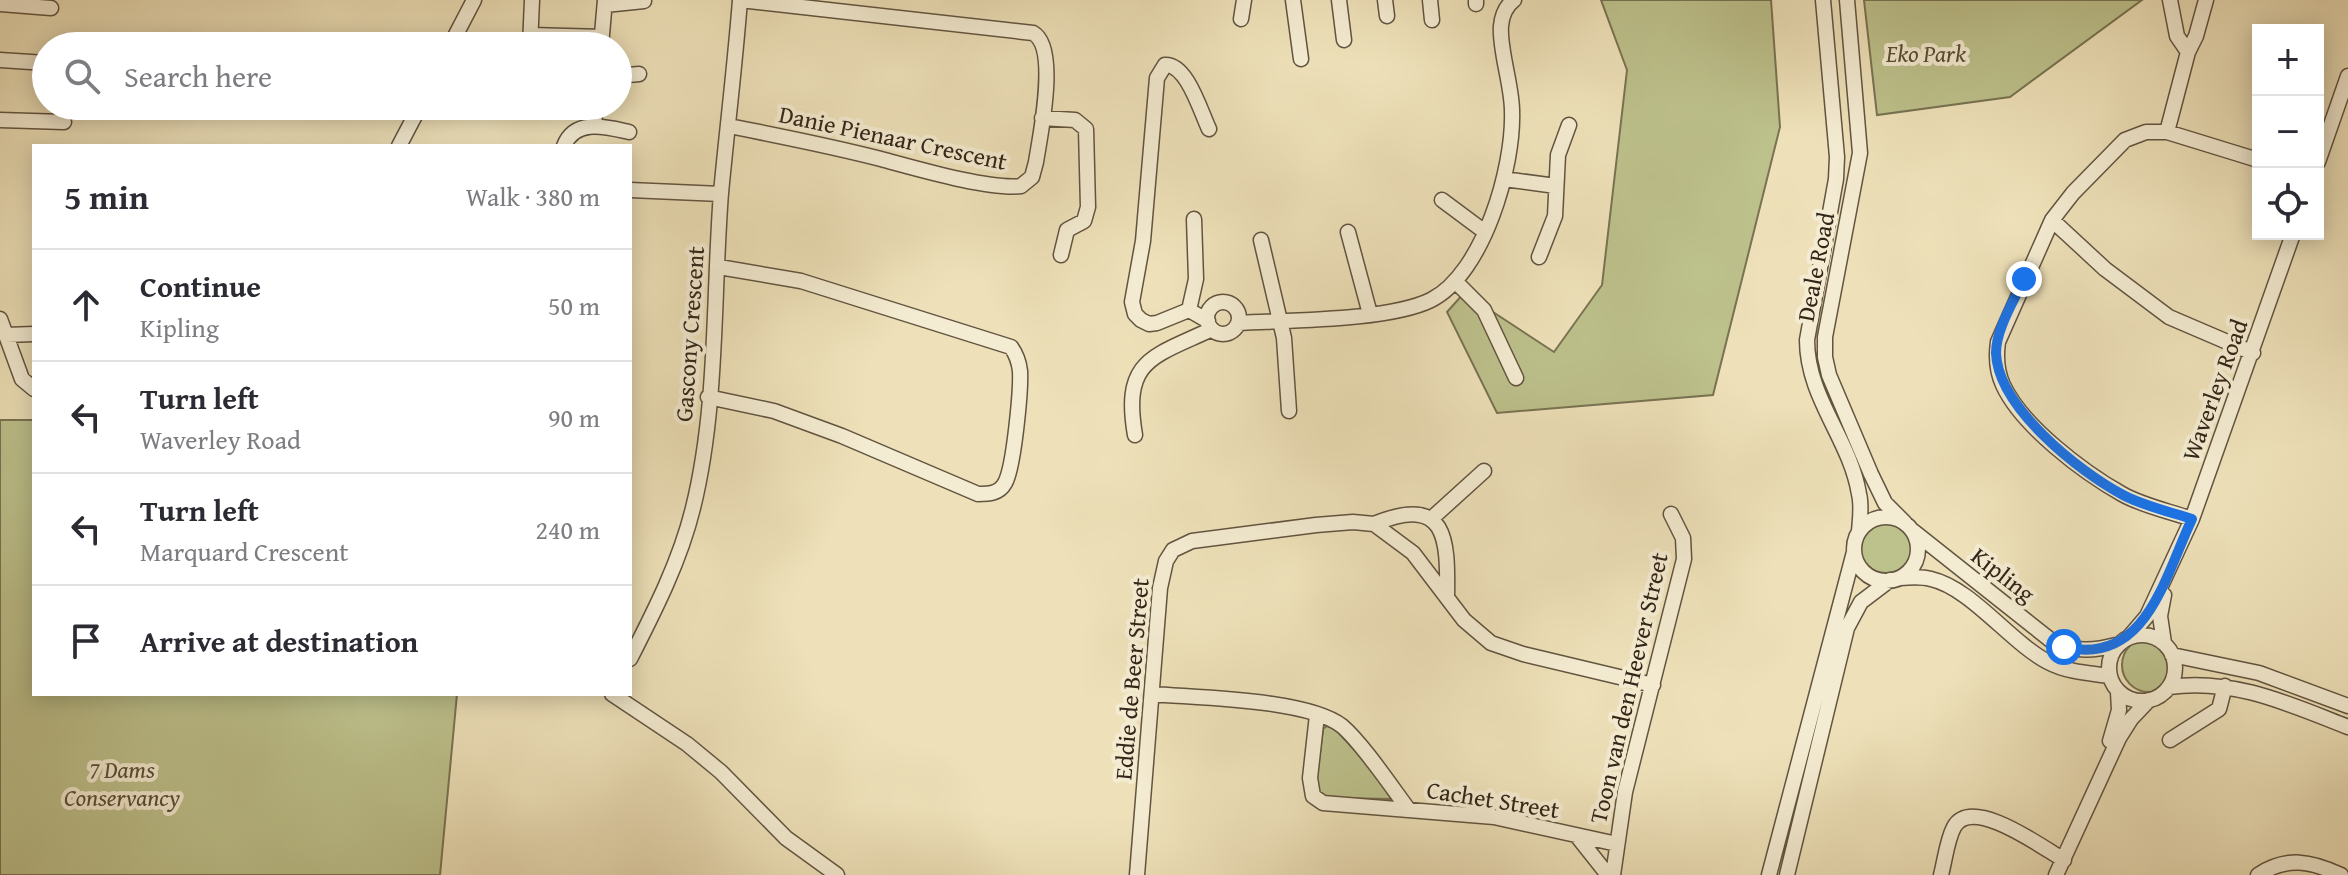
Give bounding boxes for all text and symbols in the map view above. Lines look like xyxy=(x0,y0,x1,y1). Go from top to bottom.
map controls xyxy=(2252,24,2324,240)
button: + xyxy=(2252,24,2324,96)
search box xyxy=(32,32,632,120)
park label: Eko Park xyxy=(1885,36,1966,71)
icon: search xyxy=(60,54,104,98)
text: Search here xyxy=(124,54,272,98)
street label: Danie Pienaar Crescent xyxy=(776,96,1011,179)
button: − xyxy=(2252,96,2324,168)
button: locate xyxy=(2252,168,2324,240)
text: 5 min xyxy=(64,172,149,221)
text: Walk · 380 m xyxy=(466,177,600,216)
street label: Deale Road xyxy=(1788,209,1843,325)
street label: Gascony Crescent xyxy=(666,245,713,423)
route end xyxy=(2006,261,2042,297)
text: Continue xyxy=(140,264,261,308)
icon: ahead xyxy=(64,283,108,327)
text: 50 m xyxy=(548,286,600,325)
text: Kipling xyxy=(140,308,219,347)
street label: Waverley Road xyxy=(2173,314,2256,466)
text: Turn left xyxy=(140,376,259,420)
icon: left xyxy=(64,395,108,439)
text: 90 m xyxy=(548,398,600,437)
text: Waverley Road xyxy=(140,420,301,459)
text: Turn left xyxy=(140,488,259,532)
icon: left xyxy=(64,507,108,551)
text: 240 m xyxy=(535,510,600,549)
text: Marquard Crescent xyxy=(140,532,349,571)
street label: Kipling xyxy=(1964,538,2043,611)
street label: Toon van den Heever Street xyxy=(1580,548,1677,827)
street label: Eddie de Beer Street xyxy=(1105,576,1158,781)
icon: arrive xyxy=(64,619,108,663)
text: Arrive at destination xyxy=(140,619,418,663)
route start xyxy=(2046,629,2082,665)
park label: 7 Dams Conservancy xyxy=(64,752,180,815)
street label: Cachet Street xyxy=(1424,772,1562,827)

